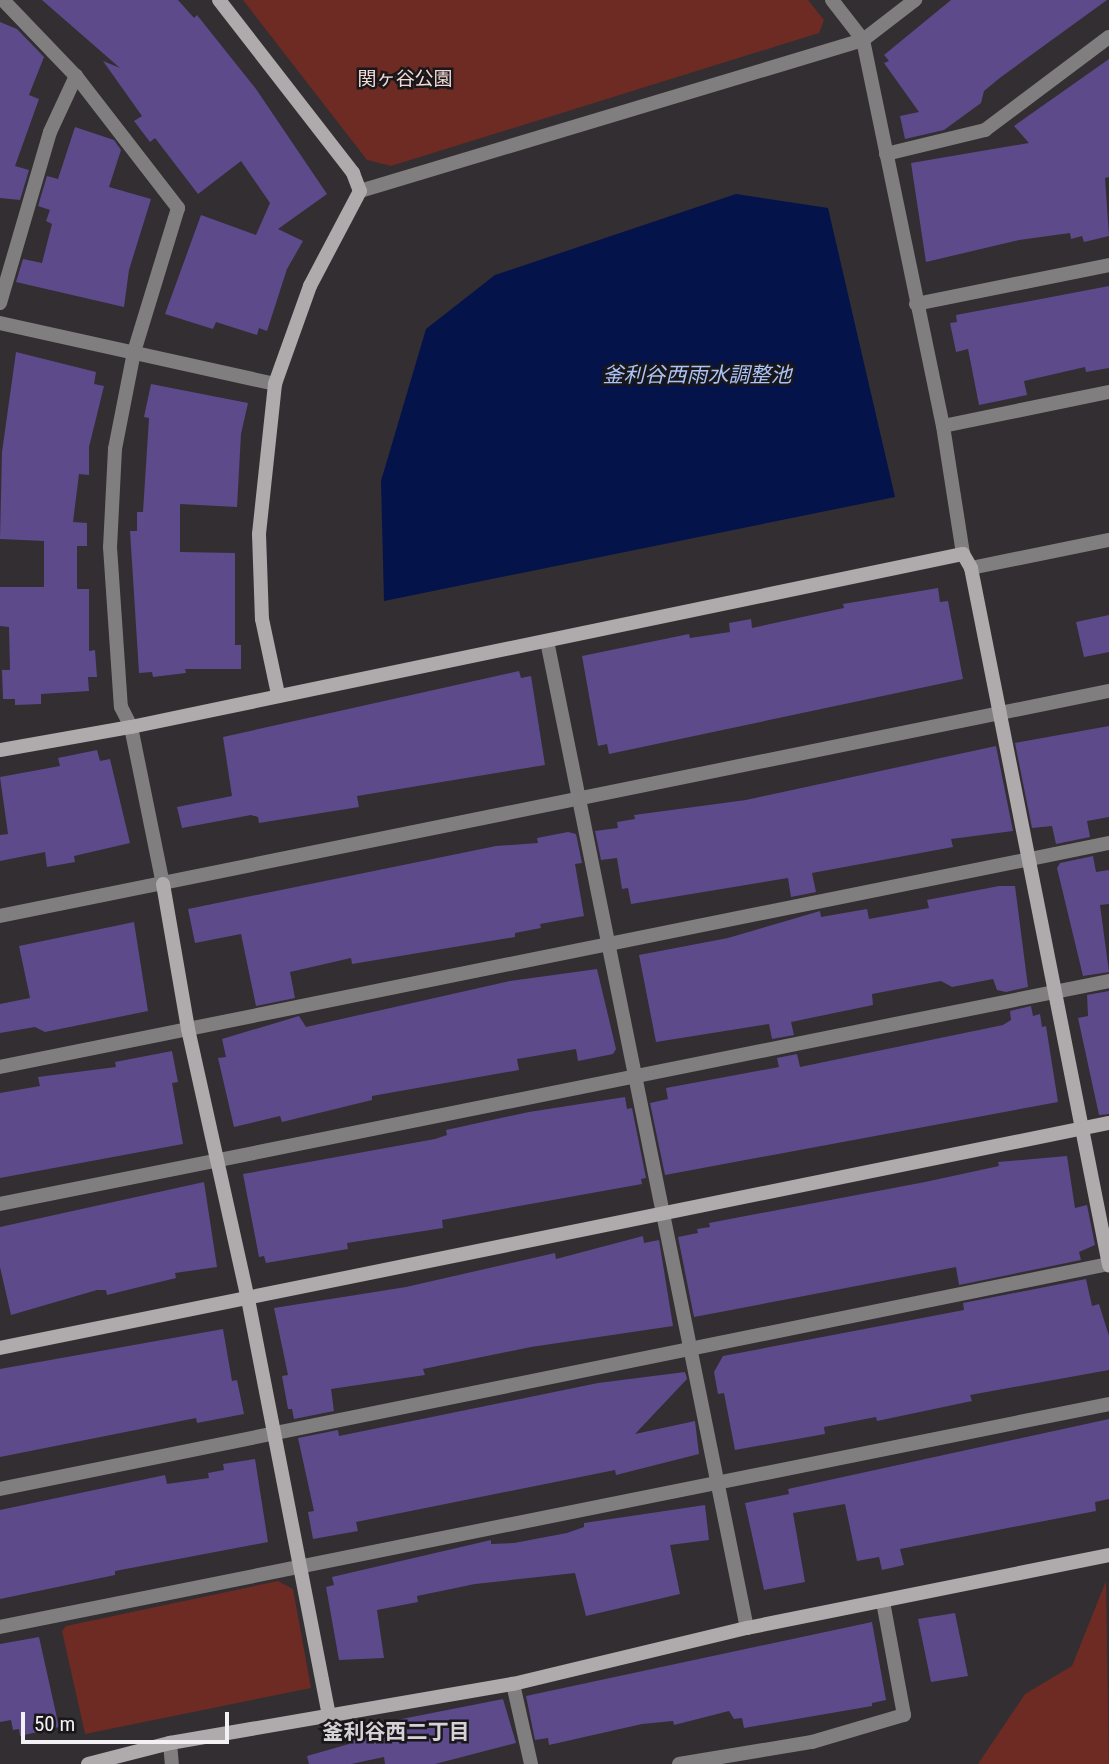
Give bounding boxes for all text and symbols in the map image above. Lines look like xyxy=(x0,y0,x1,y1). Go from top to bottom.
park label: 関ヶ谷公園 xyxy=(358,68,452,90)
water label: 釜利谷西雨水調整池 xyxy=(603,362,791,388)
scale bar xyxy=(24,1698,233,1742)
text: 50 m xyxy=(34,1712,75,1736)
district label: 釜利谷西二丁目 xyxy=(323,1719,469,1745)

